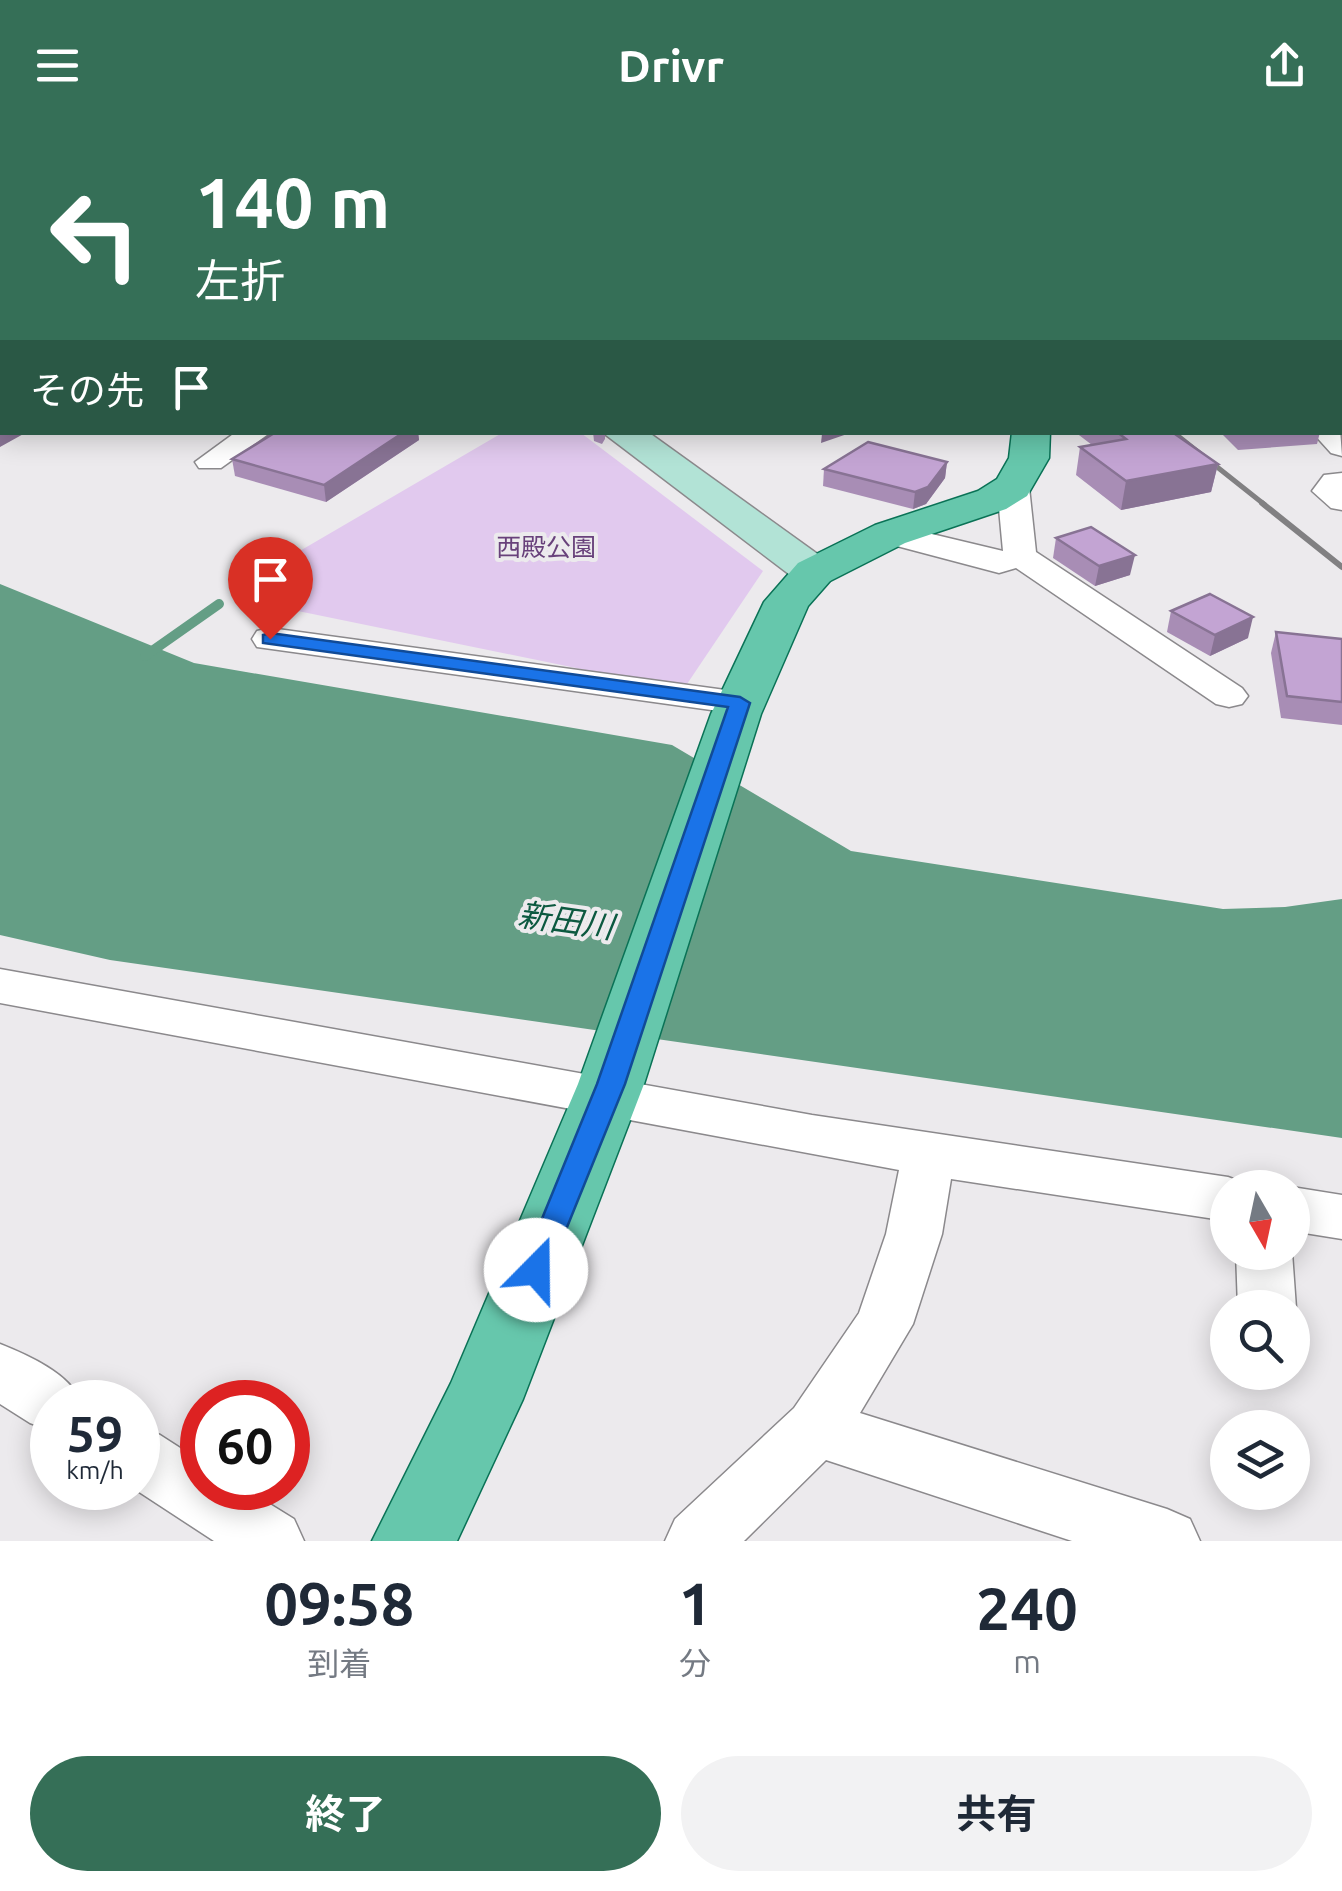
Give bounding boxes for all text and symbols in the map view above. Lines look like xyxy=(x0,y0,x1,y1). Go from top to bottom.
icon: menu xyxy=(30,38,85,93)
icon: share xyxy=(1257,38,1312,93)
text: Drivr xyxy=(618,40,724,91)
text: 140 m xyxy=(195,163,390,241)
icon: left xyxy=(30,170,160,300)
text: 左折 xyxy=(195,255,285,306)
icon: arrive xyxy=(164,360,219,415)
text: その先 xyxy=(30,369,144,411)
park label: 西殿公園 xyxy=(496,533,596,561)
pin xyxy=(228,537,313,640)
icon: arrive xyxy=(243,552,298,607)
water label: 新田川 xyxy=(516,895,619,945)
north arrow xyxy=(1210,1170,1310,1270)
map controls xyxy=(1210,1170,1310,1510)
position arrow xyxy=(484,1218,588,1322)
button: search xyxy=(1210,1290,1310,1390)
speed limit sign: 60 xyxy=(180,1380,310,1510)
text: 59 xyxy=(67,1405,123,1461)
button: layers xyxy=(1210,1410,1310,1510)
text: km/h xyxy=(66,1456,124,1484)
text: 09:58 xyxy=(264,1569,414,1636)
text: 1 xyxy=(678,1569,712,1636)
text: 240 xyxy=(976,1574,1078,1641)
text: m xyxy=(1013,1643,1041,1679)
text: 到着 xyxy=(307,1645,371,1681)
text: 分 xyxy=(679,1645,711,1681)
button: 終了 xyxy=(30,1756,661,1871)
button: 共有 xyxy=(681,1756,1312,1871)

